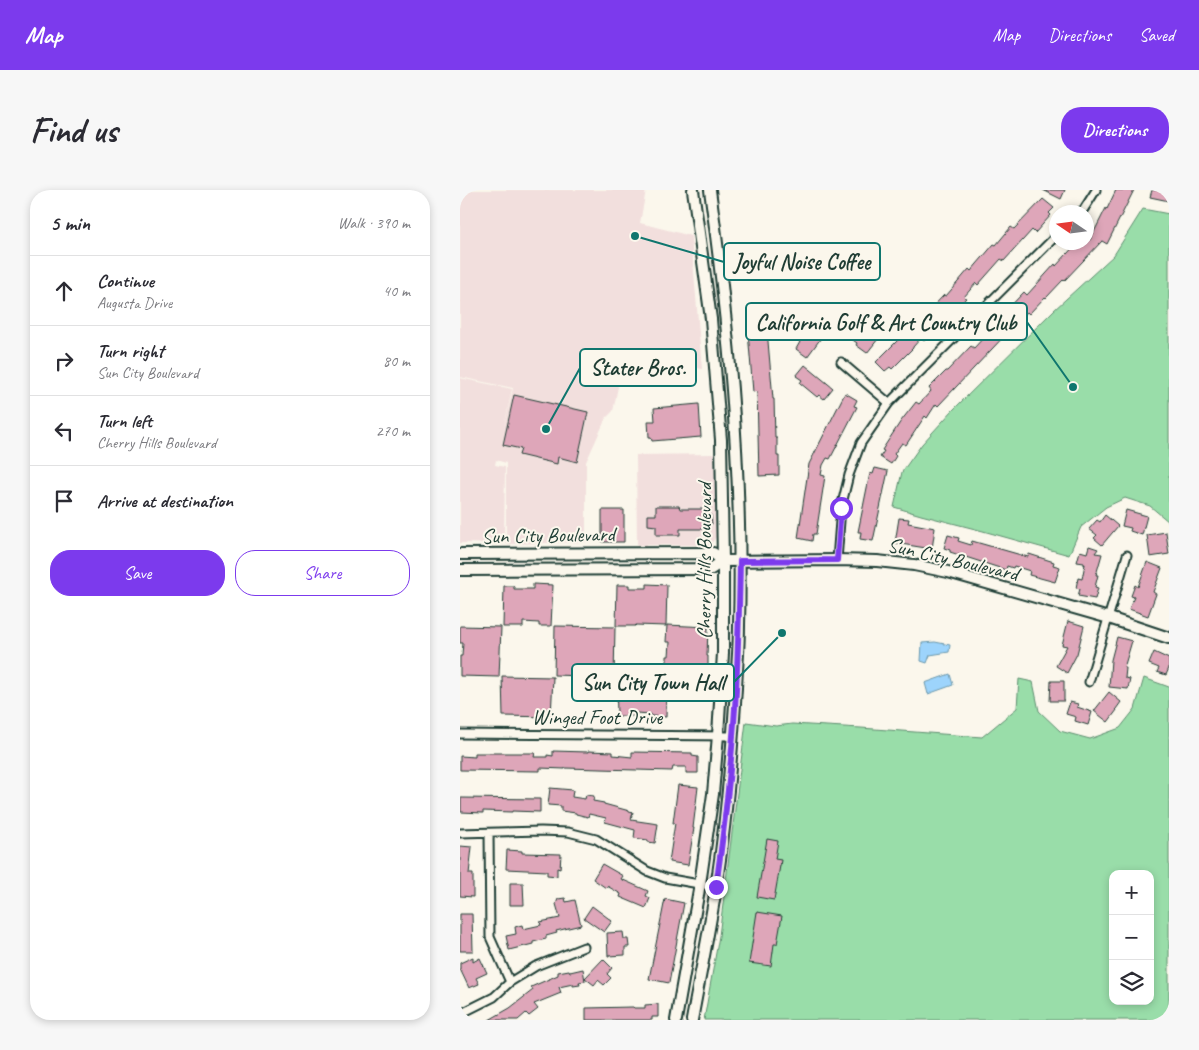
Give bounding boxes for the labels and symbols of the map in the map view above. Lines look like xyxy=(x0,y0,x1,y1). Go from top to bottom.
north arrow xyxy=(1049,205,1094,250)
callout: Joyful Noise Coffee xyxy=(724,243,880,280)
text: Joyful Noise Coffee xyxy=(732,248,872,276)
callout: California Golf & Art Country Club xyxy=(746,303,1027,340)
text: California Golf & Art Country Club xyxy=(756,309,1018,337)
callout: Stater Bros. xyxy=(580,349,696,386)
text: Stater Bros. xyxy=(590,354,687,382)
street label: Cherry Hills Boulevard xyxy=(691,479,717,639)
route start xyxy=(830,497,853,520)
street label: Sun City Boulevard xyxy=(481,521,619,549)
street label: Sun City Boulevard xyxy=(885,531,1024,587)
callout: Sun City Town Hall xyxy=(572,664,734,701)
text: Sun City Town Hall xyxy=(582,669,728,697)
street label: Winged Foot Drive xyxy=(532,704,663,730)
route end xyxy=(705,876,728,899)

